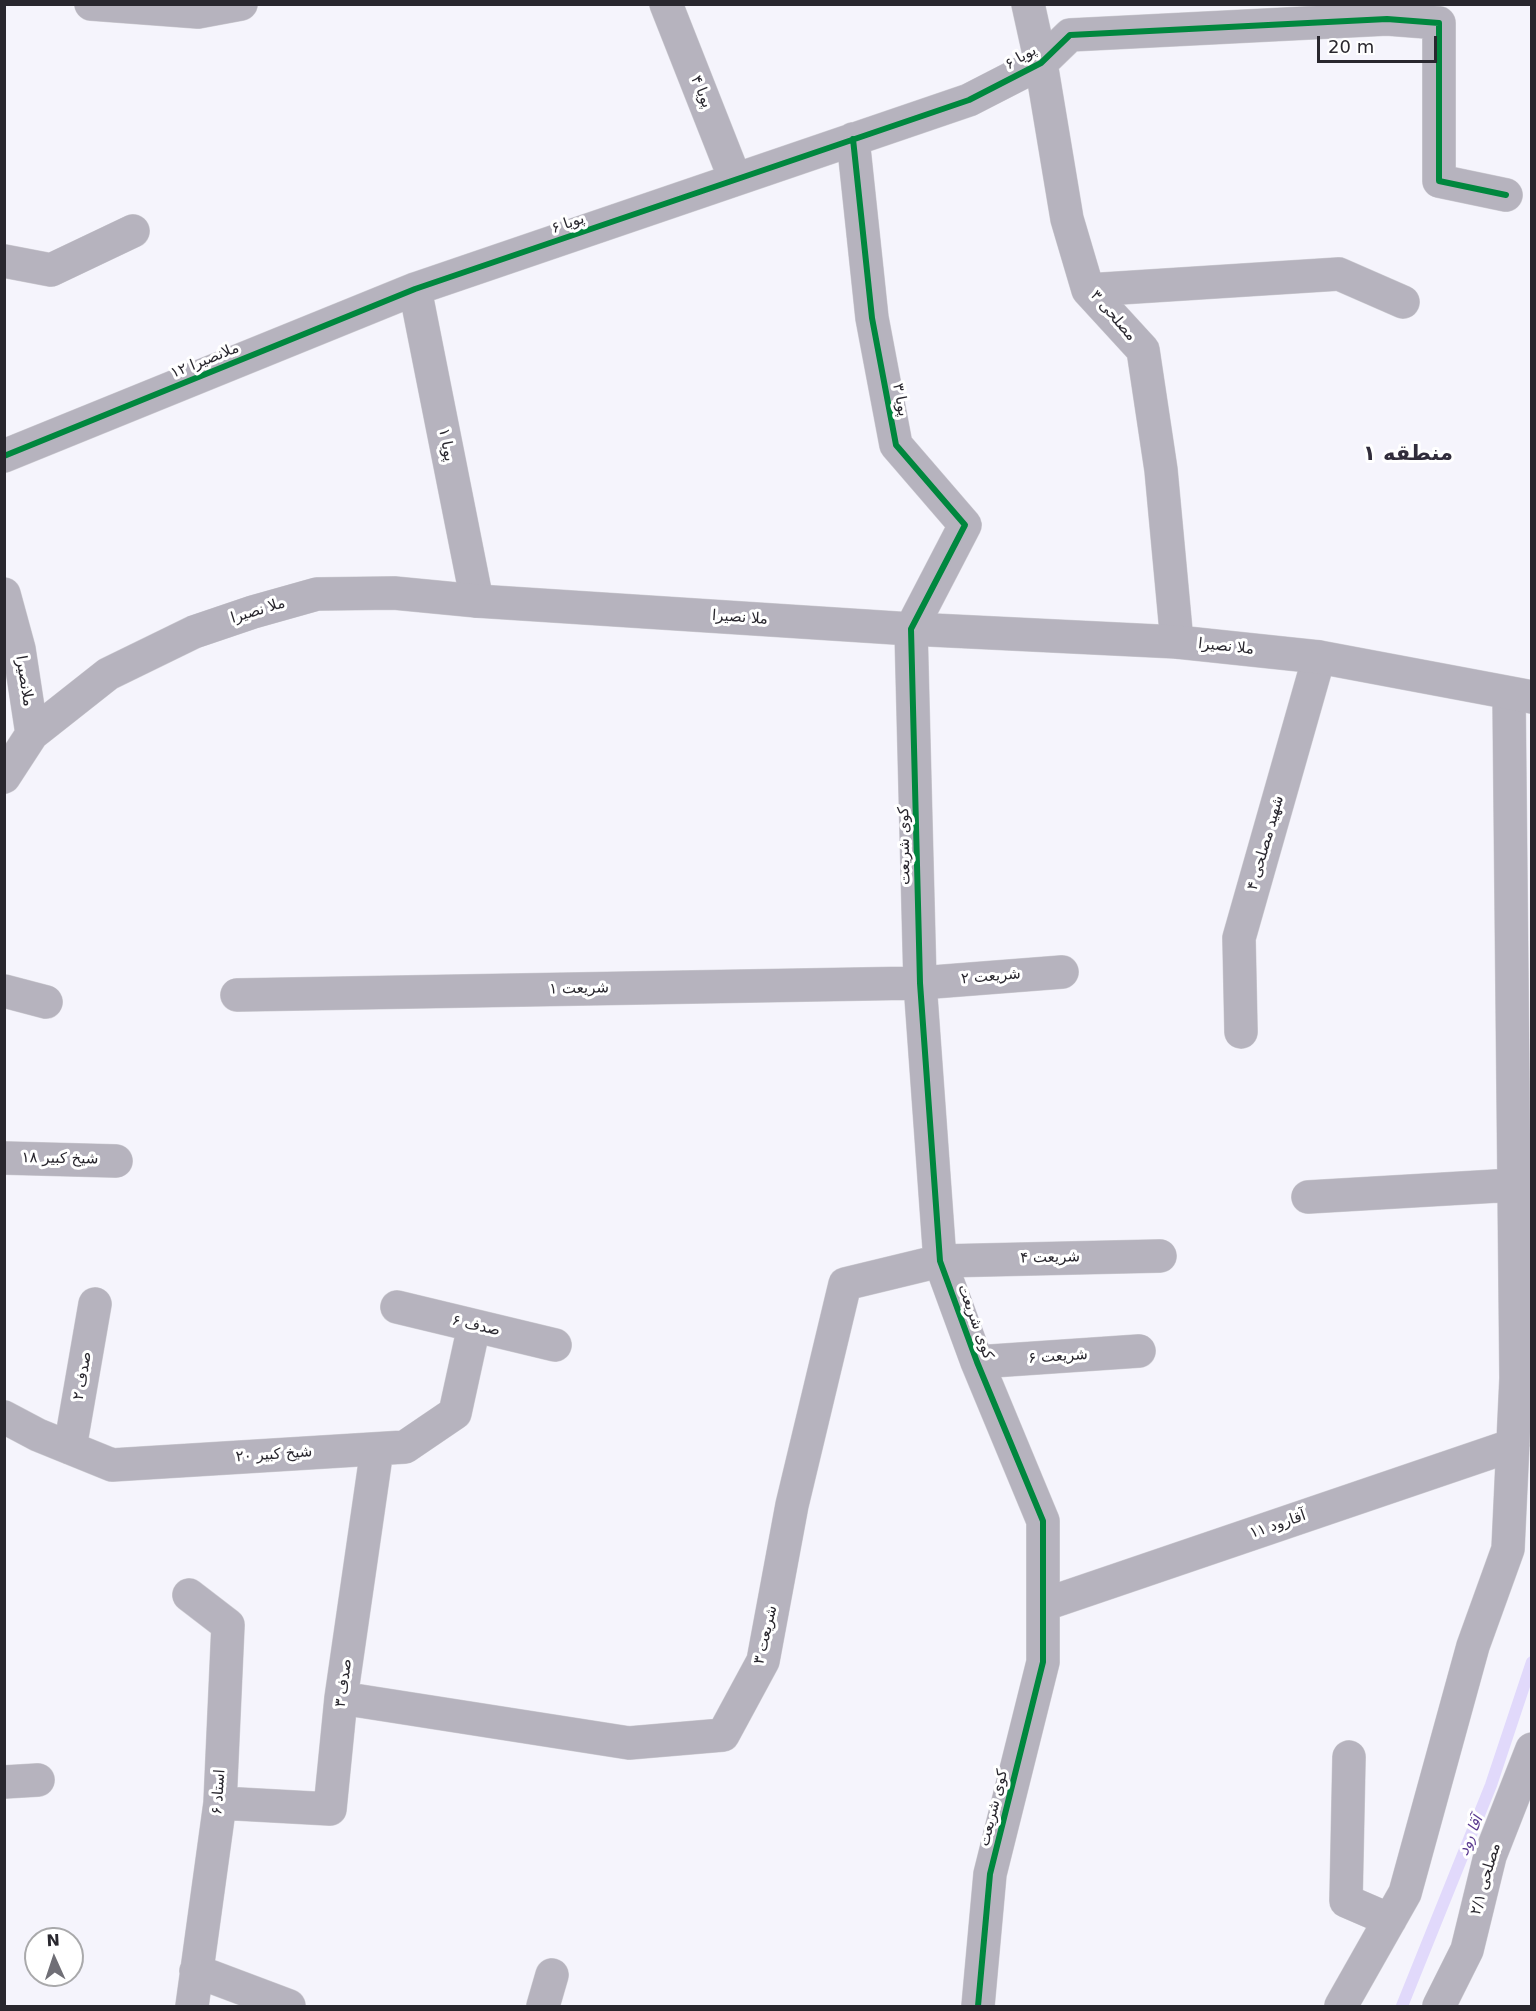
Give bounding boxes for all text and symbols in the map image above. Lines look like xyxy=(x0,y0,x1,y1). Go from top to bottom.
scale bar xyxy=(1320,24,1440,62)
text: 20 m xyxy=(1328,36,1374,57)
street label: پویا ۶ xyxy=(1002,42,1040,74)
street label: پویا ۴ xyxy=(686,73,716,111)
street label: پویا ۶ xyxy=(549,210,587,238)
street label: مصلحی ۳ xyxy=(1086,287,1140,345)
street label: ملانصیرا ۱۲ xyxy=(168,339,242,383)
street label: پویا ۳ xyxy=(888,382,912,418)
street label: پویا ۱ xyxy=(434,427,458,463)
district label: منطقه ۱ xyxy=(1363,442,1453,468)
street label: ملا نصیرا xyxy=(229,594,287,628)
street label: ملا نصیرا xyxy=(711,607,769,629)
street label: ملا نصیرا xyxy=(1197,635,1255,659)
street label: ملانصیرا xyxy=(11,654,37,708)
street label: شهید مصلحی ۴ xyxy=(1244,794,1288,892)
street label: کوی شریعت xyxy=(895,807,915,885)
street label: شریعت ۲ xyxy=(960,965,1022,989)
street label: شریعت ۱ xyxy=(549,979,609,999)
street label: شیخ کبیر ۱۸ xyxy=(21,1149,99,1169)
street label: شریعت ۴ xyxy=(1020,1248,1080,1268)
street label: کوی شریعت xyxy=(953,1282,997,1362)
street label: صدف ۶ xyxy=(450,1312,502,1340)
street label: شریعت ۶ xyxy=(1028,1346,1088,1368)
street label: صدف ۲ xyxy=(70,1350,96,1402)
street label: شیخ کبیر ۲۰ xyxy=(235,1443,313,1467)
street label: آقارود ۱۱ xyxy=(1248,1507,1308,1543)
street label: شریعت ۳ xyxy=(751,1604,781,1666)
street label: صدف ۳ xyxy=(332,1657,356,1709)
street label: کوی شریعت xyxy=(976,1768,1012,1848)
street label: استاد ۶ xyxy=(208,1769,230,1815)
water label: آقا رود xyxy=(1454,1813,1488,1859)
street label: مصلحی ۲/۱ xyxy=(1467,1841,1505,1917)
north arrow xyxy=(24,1927,84,1987)
text: N xyxy=(46,1931,60,1950)

